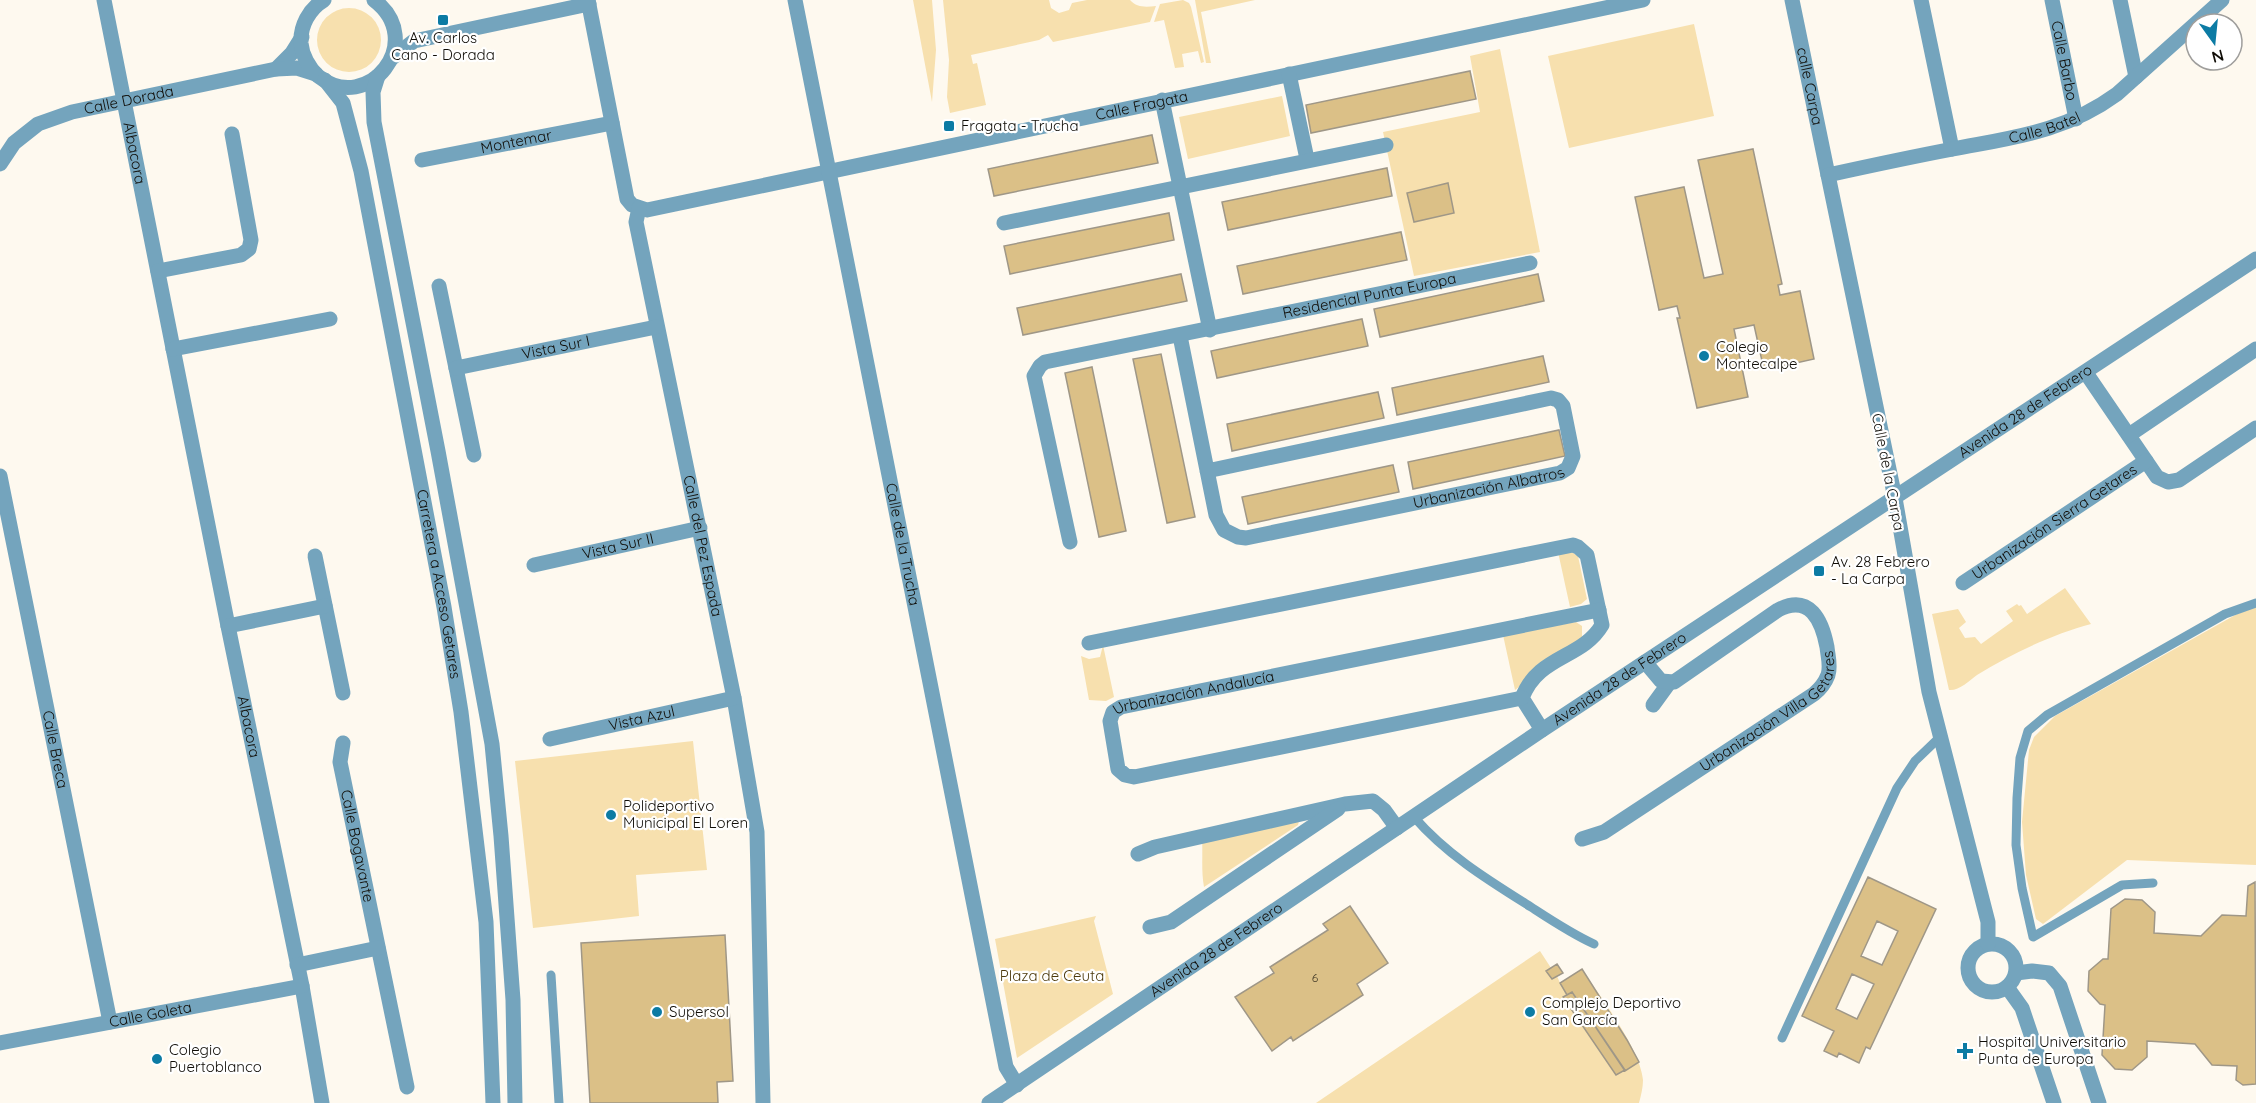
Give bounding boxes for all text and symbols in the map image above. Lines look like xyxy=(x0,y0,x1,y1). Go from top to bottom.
north arrow xyxy=(2184,12,2244,72)
marker: Av. Carlos Cano - Dorada xyxy=(436,13,450,27)
street label: Calle Barbo xyxy=(2047,19,2082,102)
place label: Av. Carlos Cano - Dorada xyxy=(391,28,495,64)
street label: calle Carpa xyxy=(1793,45,1827,127)
text: N xyxy=(2210,45,2226,68)
street label: Calle Dorada xyxy=(82,81,175,118)
street label: Calle Fragata xyxy=(1094,86,1190,124)
street label: Calle Batel xyxy=(2007,107,2083,147)
place label: Fragata - Trucha xyxy=(961,116,1078,135)
marker: Fragata - Trucha xyxy=(942,119,956,133)
street label: Albacora xyxy=(119,120,150,186)
street label: Montemar xyxy=(479,125,554,157)
street label: Residencial Punta Europa xyxy=(1281,268,1458,322)
street label: Vista Sur I xyxy=(520,331,592,363)
place label: Colegio Montecalpe xyxy=(1716,337,1798,373)
marker: Colegio Montecalpe xyxy=(1697,349,1711,363)
street label: Avenida 28 de Febrero xyxy=(1955,360,2095,462)
street label: Calle de la Carpa xyxy=(1868,412,1909,532)
street label: Urbanización Sierra Getares xyxy=(1968,460,2140,583)
street label: Urbanización Albatros xyxy=(1411,462,1568,512)
street label: Calle del Pez Espada xyxy=(679,473,727,618)
street label: Calle de la Trucha xyxy=(882,481,925,607)
street label: Carretera a Acceso Getares xyxy=(413,488,465,680)
street label: Vista Sur II xyxy=(580,529,656,563)
place label: Av. 28 Febrero - La Carpa xyxy=(1831,552,1930,588)
marker: Av. 28 Febrero - La Carpa xyxy=(1812,564,1826,578)
street label: Avenida 28 de Febrero xyxy=(1549,627,1690,729)
street label: Urbanización Villa Getares xyxy=(1696,650,1838,776)
street label: Urbanización Andalucía xyxy=(1109,666,1276,719)
street label: Albacora xyxy=(234,694,265,759)
street label: Vista Azul xyxy=(607,701,677,735)
street label: Calle Breca xyxy=(38,709,73,790)
street label: Calle Bogavante xyxy=(337,788,379,904)
place label: Polideportivo Municipal El Loren xyxy=(623,796,748,832)
marker: Polideportivo Municipal El Loren xyxy=(604,808,618,822)
street label: Avenida 28 de Febrero xyxy=(1146,898,1286,1001)
park label: Plaza de Ceuta xyxy=(1000,966,1104,985)
house number: 6 xyxy=(1312,970,1319,985)
place label: Complejo Deportivo San García xyxy=(1542,993,1681,1029)
street label: Calle Goleta xyxy=(107,997,193,1031)
place label: Supersol xyxy=(669,1002,729,1021)
marker: Supersol xyxy=(650,1005,664,1019)
marker: Complejo Deportivo San García xyxy=(1523,1005,1537,1019)
place label: Hospital Universitario Punta de Europa xyxy=(1978,1032,2126,1068)
place label: Colegio Puertoblanco xyxy=(169,1040,262,1076)
marker: Hospital Universitario Punta de Europa xyxy=(1956,1042,1974,1060)
marker: Colegio Puertoblanco xyxy=(150,1052,164,1066)

